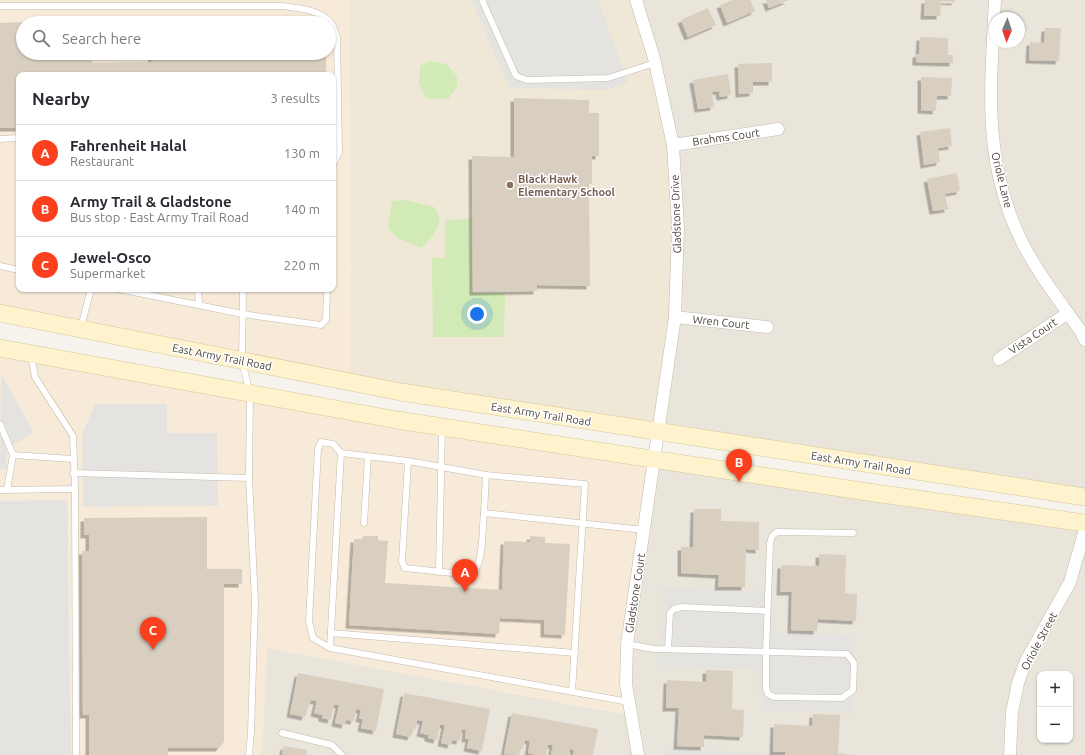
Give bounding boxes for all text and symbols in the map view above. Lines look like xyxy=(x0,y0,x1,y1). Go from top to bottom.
north arrow xyxy=(989,12,1025,48)
search box xyxy=(16,16,336,60)
icon: search xyxy=(30,27,52,49)
text: Search here xyxy=(62,30,141,47)
text: Nearby xyxy=(32,89,90,108)
text: 3 results xyxy=(270,91,320,105)
street label: Brahms Court xyxy=(692,126,761,148)
text: Fahrenheit Halal xyxy=(70,137,186,154)
text: A xyxy=(40,146,50,160)
text: 130 m xyxy=(284,146,320,160)
street label: Oriole Lane xyxy=(989,151,1015,209)
text: Restaurant xyxy=(70,154,134,168)
place label: Black Hawk Elementary School xyxy=(518,173,616,198)
street label: Gladstone Drive xyxy=(669,174,683,254)
marker: Black Hawk Elementary School xyxy=(505,180,515,190)
text: Army Trail & Gladstone xyxy=(70,193,232,210)
text: B xyxy=(41,202,49,216)
text: 140 m xyxy=(284,202,320,216)
text: Bus stop · East Army Trail Road xyxy=(70,210,249,224)
text: Jewel-Osco xyxy=(70,249,151,266)
text: C xyxy=(41,258,49,272)
text: 220 m xyxy=(284,258,320,272)
text: Supermarket xyxy=(70,266,145,280)
your location xyxy=(467,304,487,324)
street label: Wren Court xyxy=(692,313,751,331)
street label: Vista Court xyxy=(1007,315,1060,356)
street label: East Army Trail Road xyxy=(171,341,273,373)
street label: East Army Trail Road xyxy=(490,400,592,428)
pin: B xyxy=(726,449,752,482)
street label: East Army Trail Road xyxy=(810,449,912,477)
street label: Gladstone Court xyxy=(623,552,647,634)
pin: A xyxy=(452,559,478,592)
street label: Oriole Street xyxy=(1019,609,1060,672)
pin: C xyxy=(140,617,166,650)
map controls xyxy=(1037,671,1073,743)
button: + xyxy=(1037,671,1073,707)
button: − xyxy=(1037,707,1073,743)

